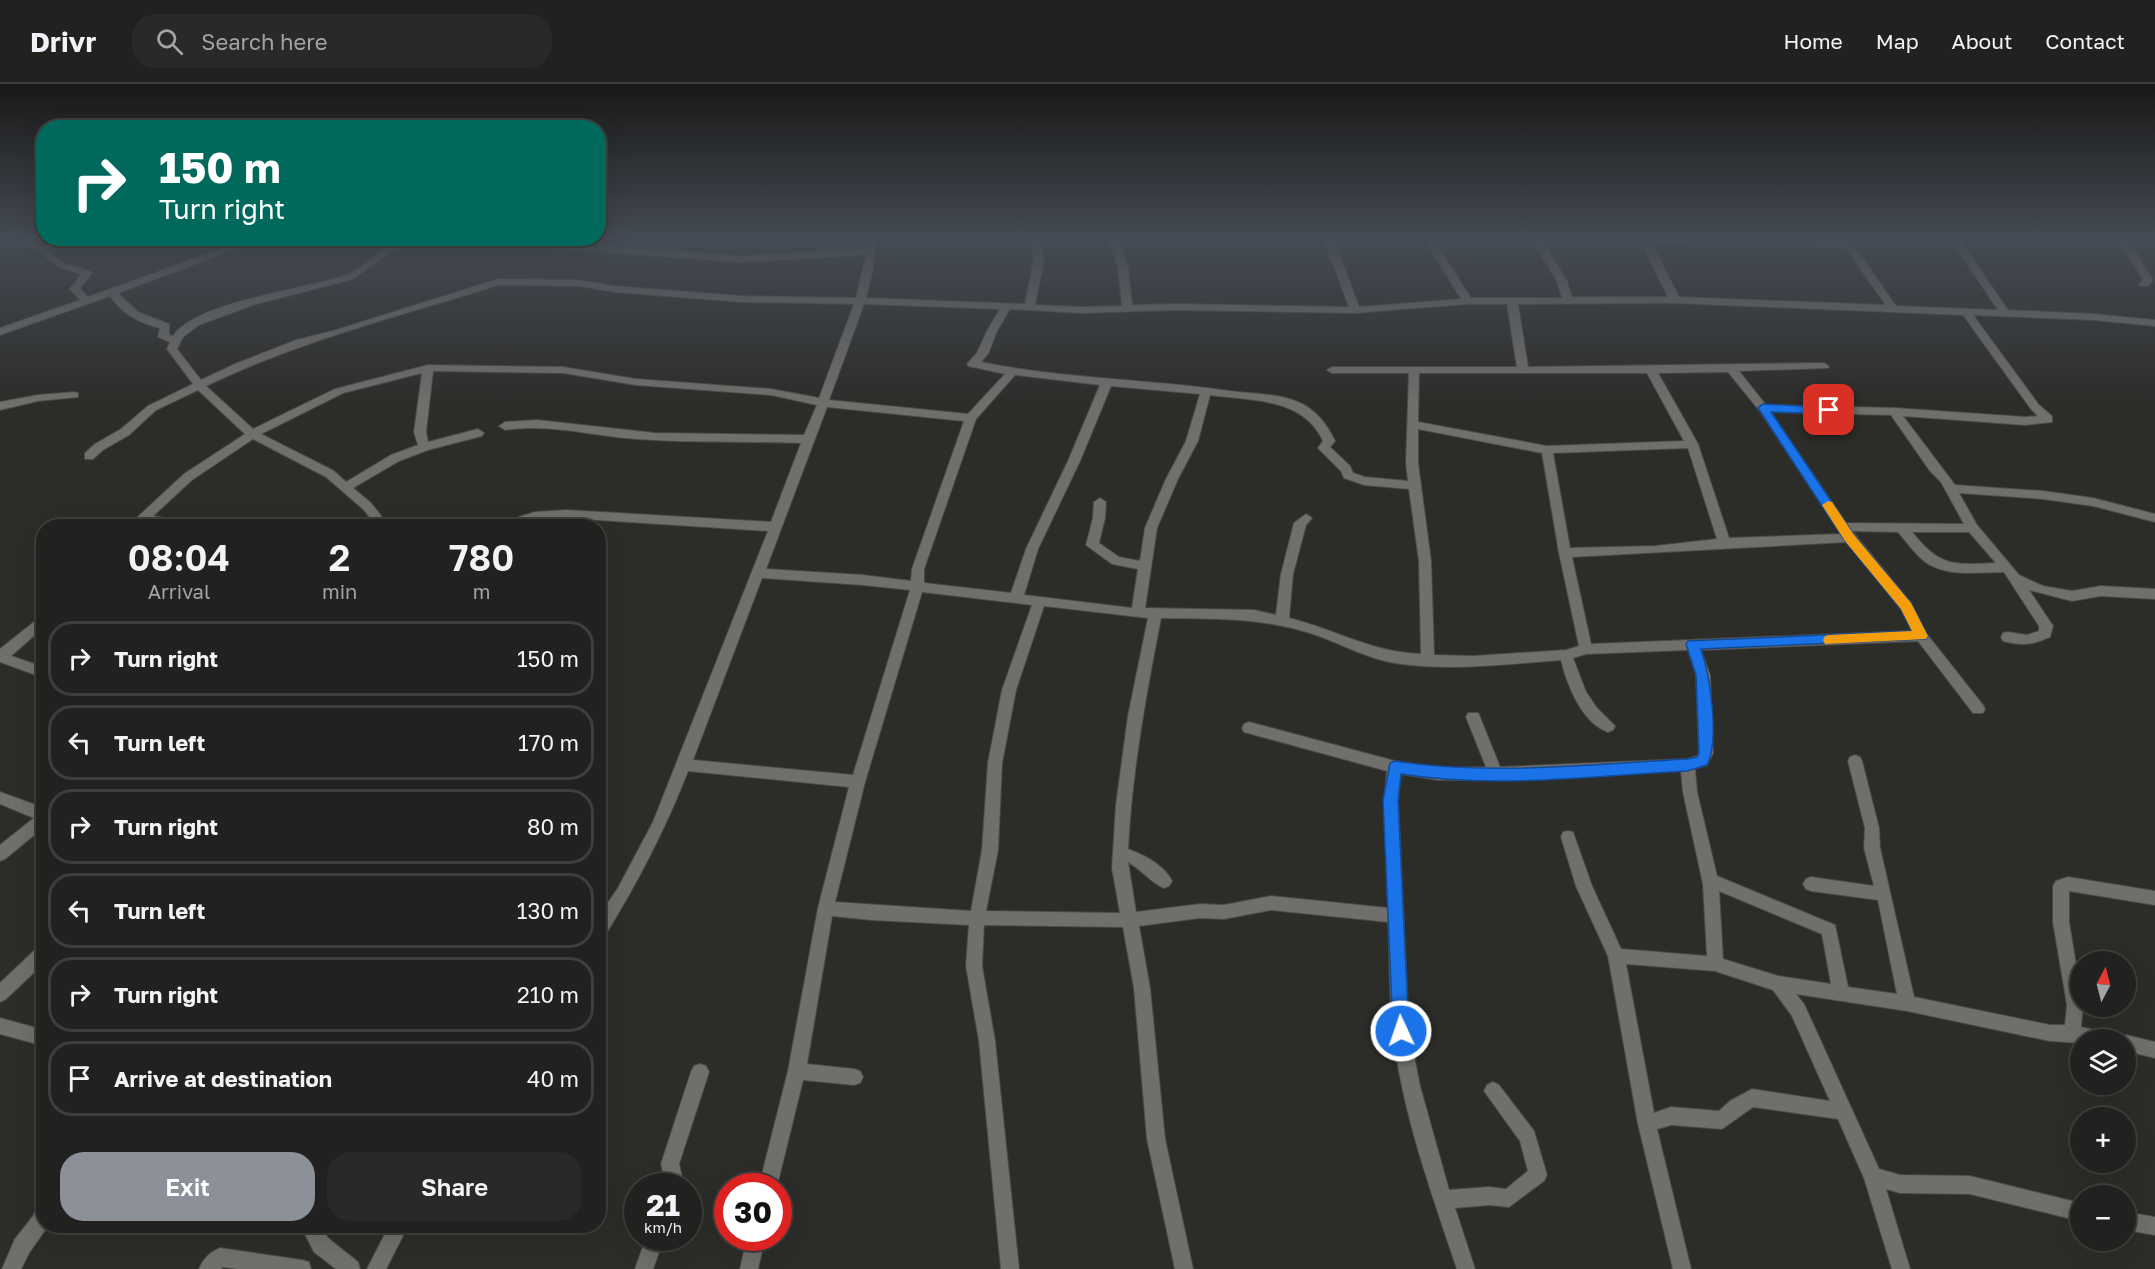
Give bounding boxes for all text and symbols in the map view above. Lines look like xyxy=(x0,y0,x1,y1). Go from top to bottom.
search box xyxy=(132,14,552,68)
text: Drivr xyxy=(30,25,96,58)
icon: search xyxy=(153,25,186,58)
text: Search here xyxy=(201,28,327,55)
text: Home xyxy=(1783,28,1843,54)
text: Map xyxy=(1876,28,1919,54)
text: About xyxy=(1952,28,2012,54)
text: Contact xyxy=(2045,28,2125,54)
text: 150 m xyxy=(159,142,281,192)
icon: right xyxy=(60,144,138,222)
text: Turn right xyxy=(159,193,285,225)
pin xyxy=(1803,384,1854,435)
icon: arrive xyxy=(1812,393,1845,426)
text: 08:04 xyxy=(128,536,230,579)
text: 2 xyxy=(329,536,350,579)
text: 780 xyxy=(449,536,514,579)
text: Arrival xyxy=(148,579,210,603)
text: min xyxy=(322,579,357,603)
text: m xyxy=(473,579,490,603)
icon: right xyxy=(63,642,96,675)
text: Turn right xyxy=(114,645,218,672)
text: 150 m xyxy=(517,645,579,672)
icon: left xyxy=(63,726,96,759)
text: Turn left xyxy=(114,729,205,756)
text: 170 m xyxy=(518,729,579,756)
icon: right xyxy=(63,810,96,843)
text: Turn right xyxy=(114,813,218,840)
text: 80 m xyxy=(527,813,579,840)
icon: left xyxy=(63,894,96,927)
text: Turn left xyxy=(114,897,205,924)
text: 130 m xyxy=(517,897,579,924)
north arrow xyxy=(2070,951,2136,1017)
map controls xyxy=(2070,951,2136,1251)
icon: right xyxy=(63,978,96,1011)
text: Turn right xyxy=(114,981,218,1008)
text: 210 m xyxy=(517,981,579,1008)
position arrow xyxy=(1369,999,1433,1063)
button: layers xyxy=(2070,1029,2136,1095)
icon: arrive xyxy=(63,1062,96,1095)
text: Arrive at destination xyxy=(114,1065,332,1092)
text: 40 m xyxy=(527,1065,579,1092)
button: + xyxy=(2070,1107,2136,1173)
button: Exit xyxy=(60,1152,315,1221)
button: Share xyxy=(327,1152,582,1221)
speed limit sign: 30 xyxy=(714,1173,792,1251)
button: − xyxy=(2070,1185,2136,1251)
text: 21 xyxy=(646,1187,680,1223)
text: km/h xyxy=(644,1218,682,1236)

